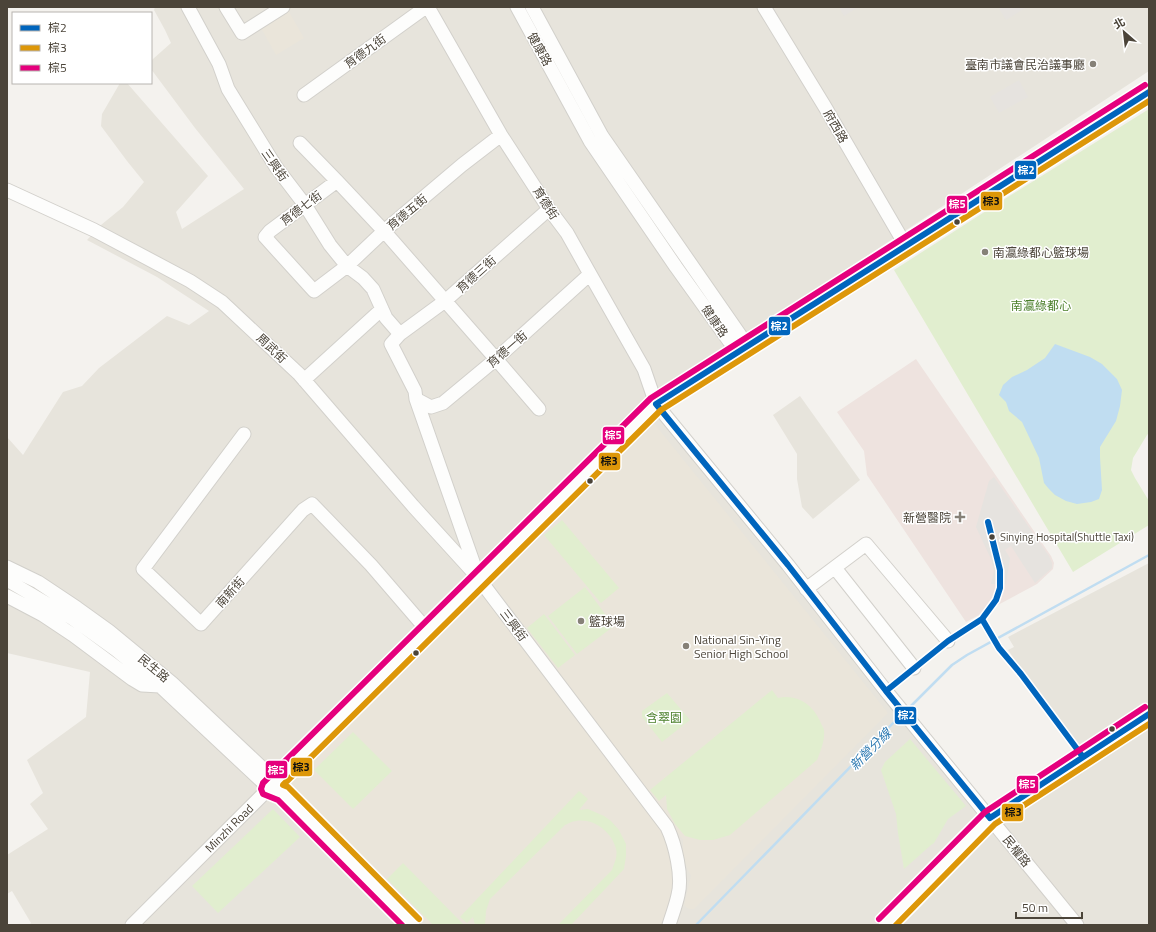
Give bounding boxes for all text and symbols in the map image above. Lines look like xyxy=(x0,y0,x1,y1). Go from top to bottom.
legend xyxy=(12,12,152,84)
north arrow xyxy=(1104,12,1144,52)
text: 北 xyxy=(1111,14,1128,33)
text: 棕2 xyxy=(48,18,67,37)
street label: 育德九街 xyxy=(340,29,390,73)
street label: 健康路 xyxy=(523,29,557,69)
text: 棕3 xyxy=(48,38,67,57)
place label: 臺南市議會民治議事廳 xyxy=(965,55,1085,74)
text: 棕5 xyxy=(48,58,67,77)
marker: 臺南市議會民治議事廳 xyxy=(1088,59,1098,69)
street label: 府西路 xyxy=(819,106,853,146)
street label: 三興街 xyxy=(257,145,293,185)
line badge: 棕2 xyxy=(1014,160,1037,180)
text: 棕2 xyxy=(1017,162,1035,178)
street label: 育德街 xyxy=(528,183,564,223)
street label: 育德七街 xyxy=(276,186,326,230)
street label: 育德五街 xyxy=(383,189,431,235)
line badge: 棕3 xyxy=(980,191,1003,211)
text: 棕3 xyxy=(982,193,1000,209)
line badge: 棕5 xyxy=(946,195,968,214)
text: 棕5 xyxy=(948,196,966,212)
unlabelled marker xyxy=(952,217,962,227)
place label: 南瀛綠都心籃球場 xyxy=(993,243,1089,262)
marker: 南瀛綠都心籃球場 xyxy=(980,247,990,257)
street label: 育德三街 xyxy=(452,251,500,297)
park label: 南瀛綠都心 xyxy=(1011,296,1071,315)
street label: 健康路 xyxy=(697,301,733,341)
line badge: 棕2 xyxy=(768,316,791,336)
text: 棕2 xyxy=(770,318,788,334)
street label: 育德一街 xyxy=(483,326,531,372)
street label: 周武街 xyxy=(252,329,292,367)
line badge: 棕5 xyxy=(602,426,625,445)
text: 棕5 xyxy=(604,427,622,443)
line badge: 棕3 xyxy=(598,452,621,471)
text: 棕3 xyxy=(600,453,618,469)
unlabelled marker xyxy=(585,476,595,486)
place label: 新營醫院 xyxy=(903,508,951,527)
marker: 新營醫院 xyxy=(954,511,966,523)
place label: Sinying Hospital(Shuttle Taxi) xyxy=(1000,529,1134,545)
marker: Sinying Hospital(Shuttle Taxi) xyxy=(987,532,997,542)
street label: 南新街 xyxy=(211,572,249,612)
street label: 三興街 xyxy=(496,605,532,645)
place label: 籃球場 xyxy=(589,612,625,631)
marker: 籃球場 xyxy=(576,616,586,626)
place label: National Sin-Ying Senior High School xyxy=(694,630,788,663)
marker: National Sin-Ying Senior High School xyxy=(681,641,691,651)
unlabelled marker xyxy=(411,648,421,658)
street label: 民生路 xyxy=(134,649,174,687)
line badge: 棕2 xyxy=(894,706,917,725)
text: 棕2 xyxy=(897,707,915,723)
park label: 含翠園 xyxy=(646,708,682,727)
water label: 新營分線 xyxy=(845,722,897,774)
unlabelled marker xyxy=(1107,724,1117,734)
line badge: 棕3 xyxy=(290,757,313,777)
text: 棕3 xyxy=(292,759,310,775)
line badge: 棕5 xyxy=(265,760,288,779)
text: 棕5 xyxy=(267,762,285,778)
line badge: 棕5 xyxy=(1016,775,1039,794)
text: 棕5 xyxy=(1018,776,1036,792)
street label: Minzhi Road xyxy=(200,799,258,857)
line badge: 棕3 xyxy=(1001,803,1024,822)
text: 棕3 xyxy=(1004,804,1022,820)
street label: 民權路 xyxy=(998,831,1036,871)
scale bar xyxy=(1016,894,1082,920)
text: 50 m xyxy=(1022,898,1048,917)

